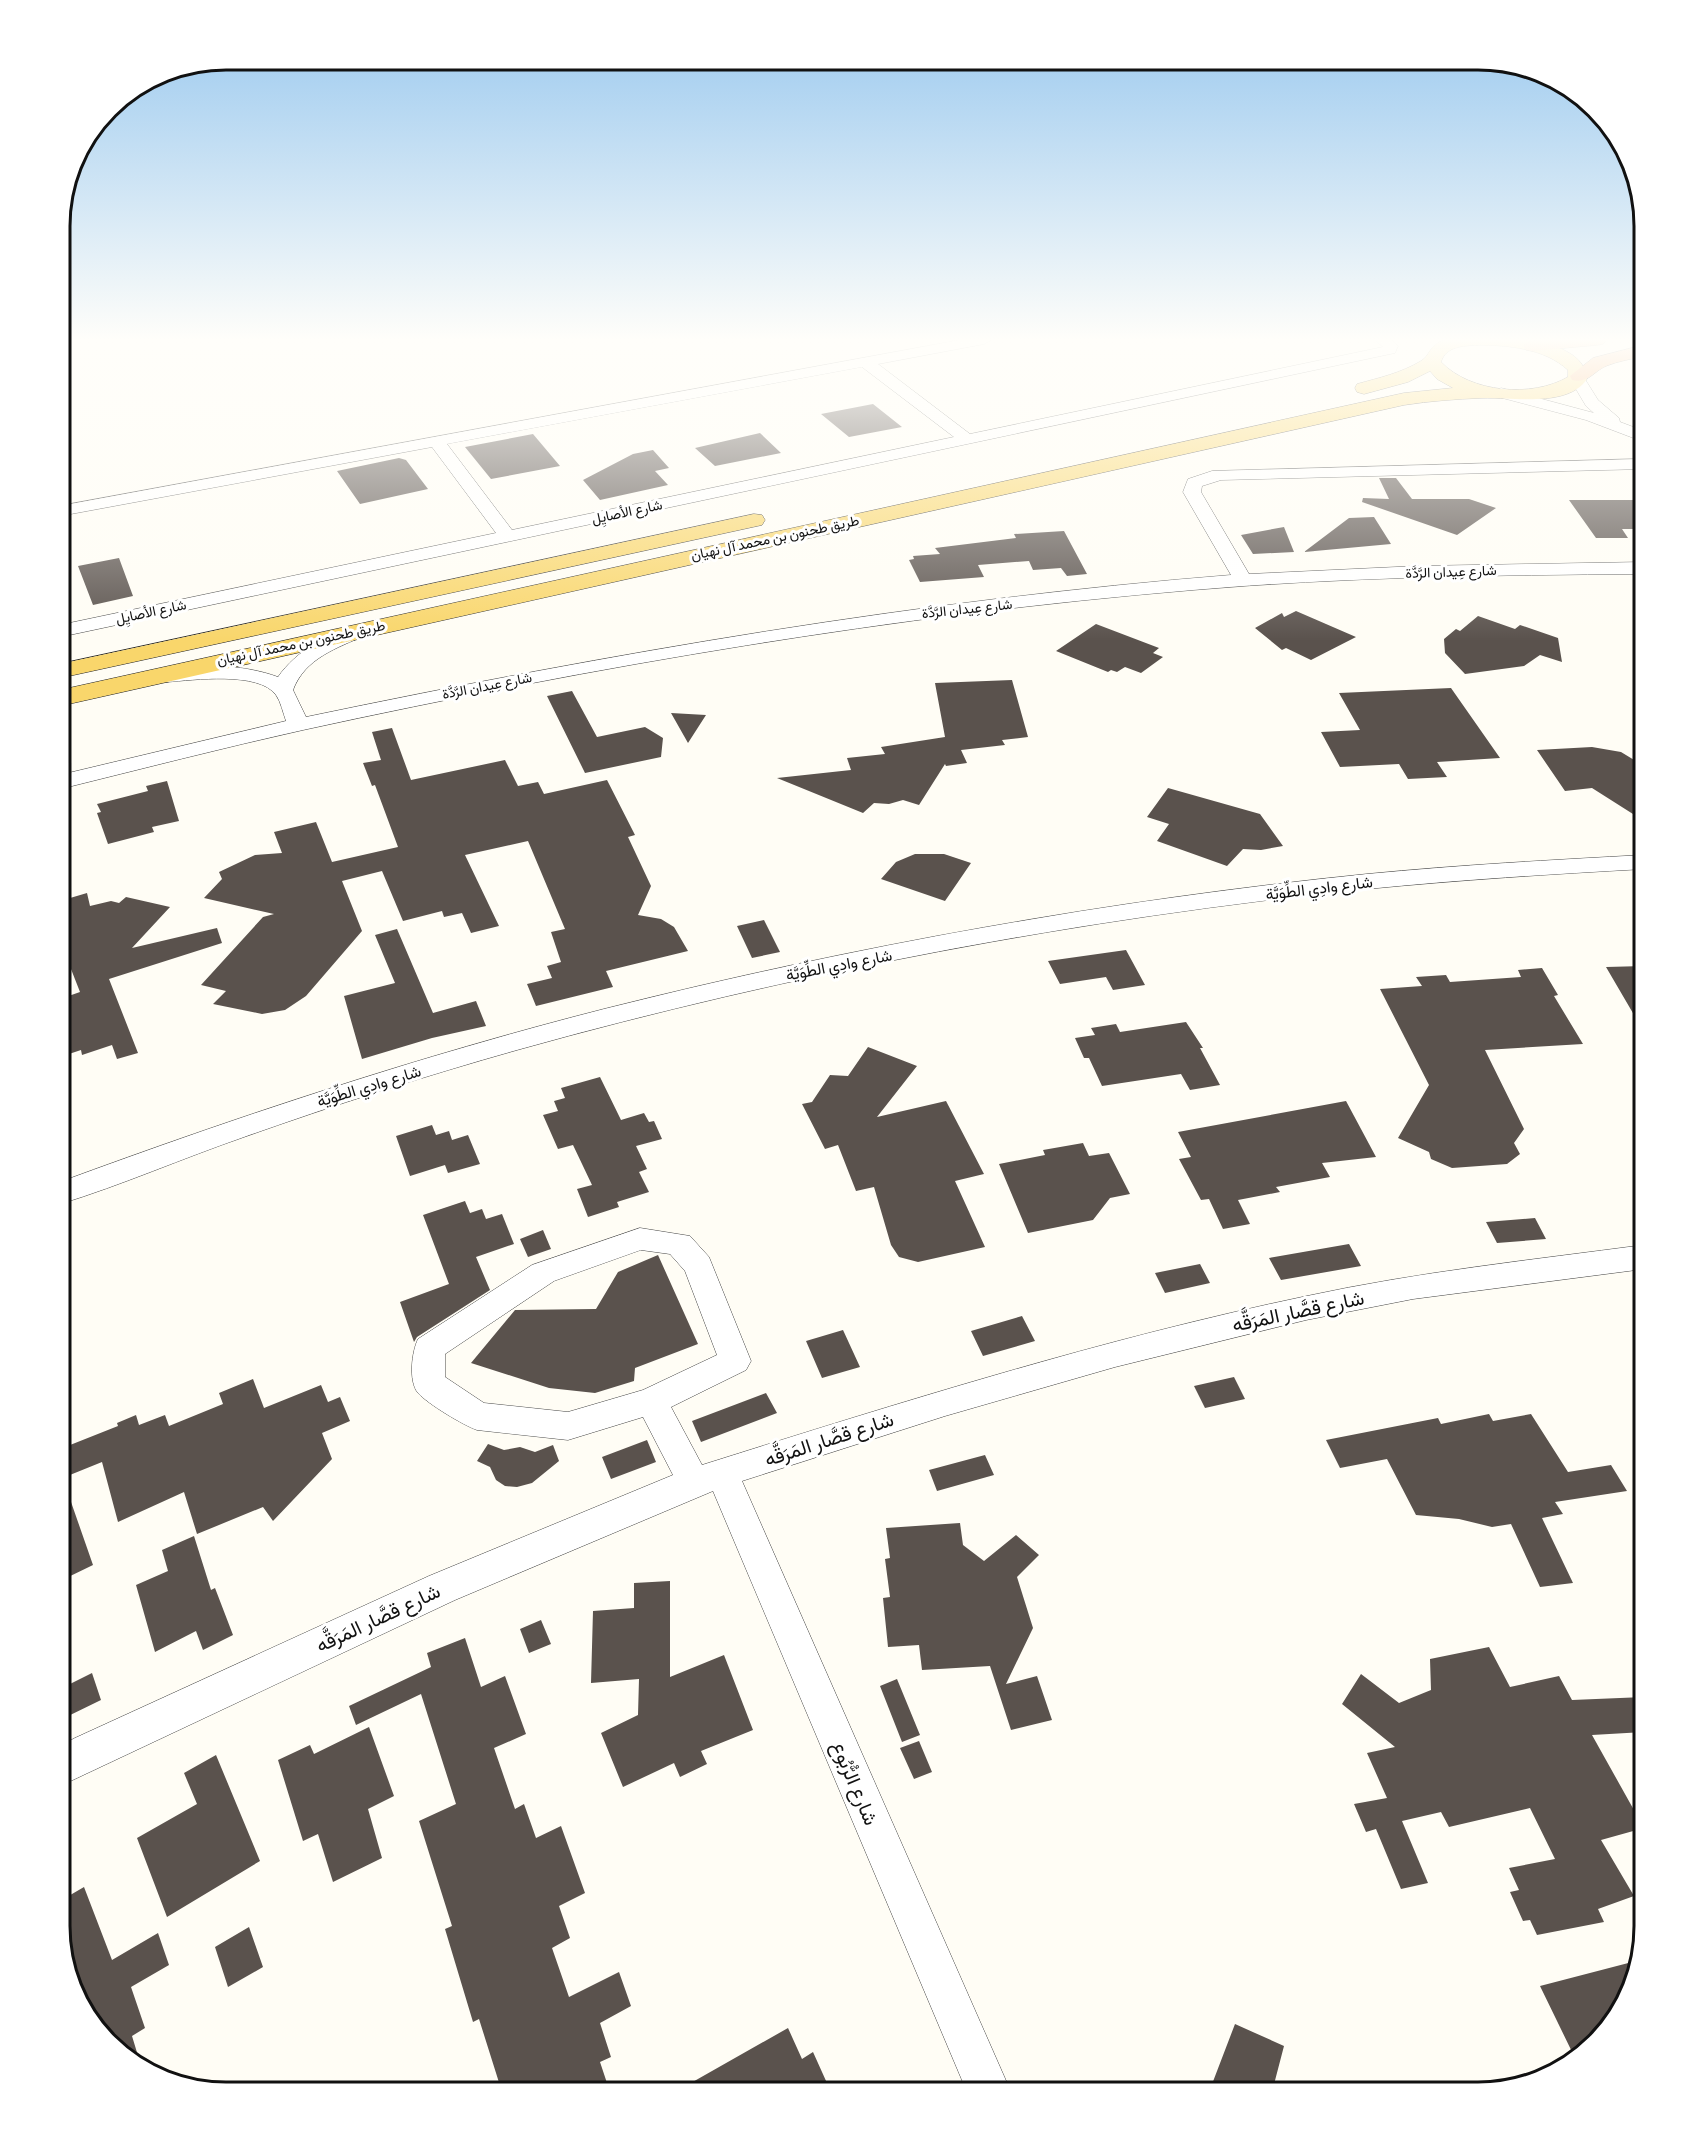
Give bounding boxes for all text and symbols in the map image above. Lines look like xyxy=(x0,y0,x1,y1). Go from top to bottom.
street label: شارع الأصايِل xyxy=(590,496,664,530)
street label: طريق طحنون بن محمد آل نهيان xyxy=(689,512,861,565)
street label: شارع عِيدان الرَّدَّة xyxy=(1405,562,1497,584)
street label: شارع عِيدان الرَّدَّة xyxy=(921,595,1013,624)
street label: شارع الأصايِل xyxy=(114,596,188,630)
street label: طريق طحنون بن محمد آل نهيان xyxy=(215,617,387,670)
street label: شارع عِيدان الرَّدَّة xyxy=(441,669,534,705)
street label: شارع وادِي الطِّوَيَّة xyxy=(1264,870,1374,908)
street label: شارع وادِي الطِّوَيَّة xyxy=(784,943,895,989)
street label: شارع وادِي الطِّوَيَّة xyxy=(314,1059,425,1115)
street label: شارع قصَّار المَرَقَّه xyxy=(1229,1282,1367,1339)
street label: شارع قصَّار المَرَقَّه xyxy=(760,1404,897,1473)
street label: شارع قصَّار المَرَقَّه xyxy=(311,1576,445,1659)
street label: شارع الرُّبُوع xyxy=(825,1737,883,1829)

